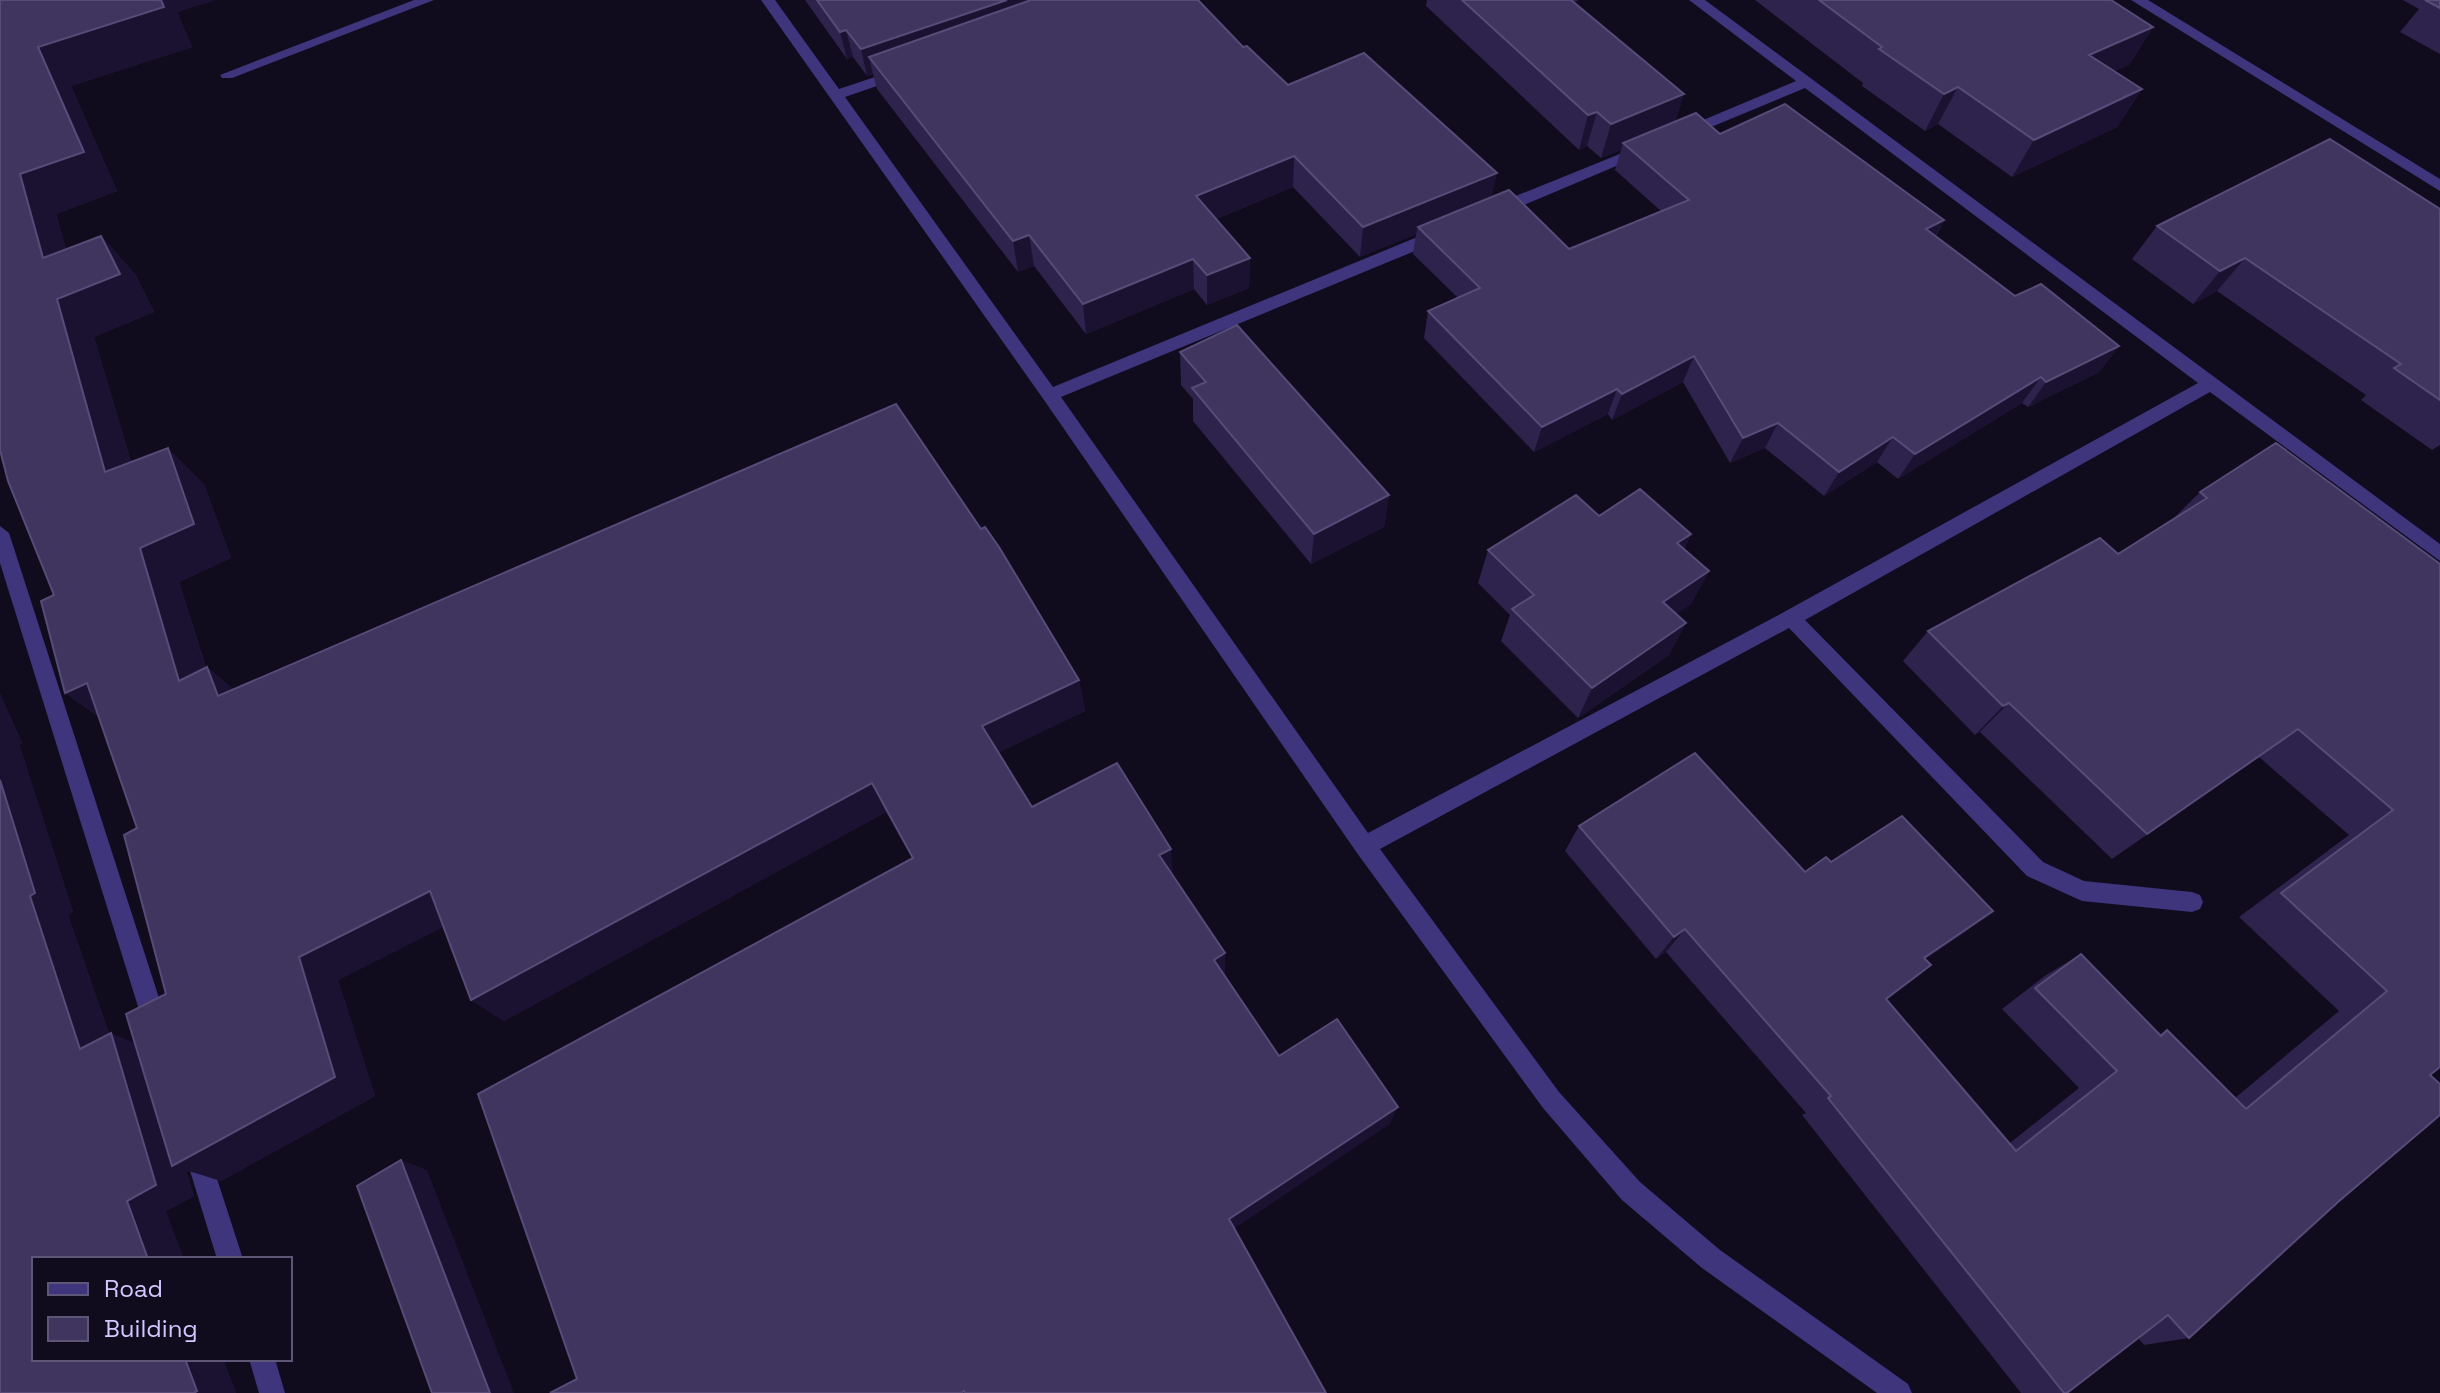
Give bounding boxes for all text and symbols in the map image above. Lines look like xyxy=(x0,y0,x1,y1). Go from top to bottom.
legend xyxy=(32,1257,292,1361)
text: Road xyxy=(104,1273,163,1304)
text: Building xyxy=(104,1313,198,1344)

